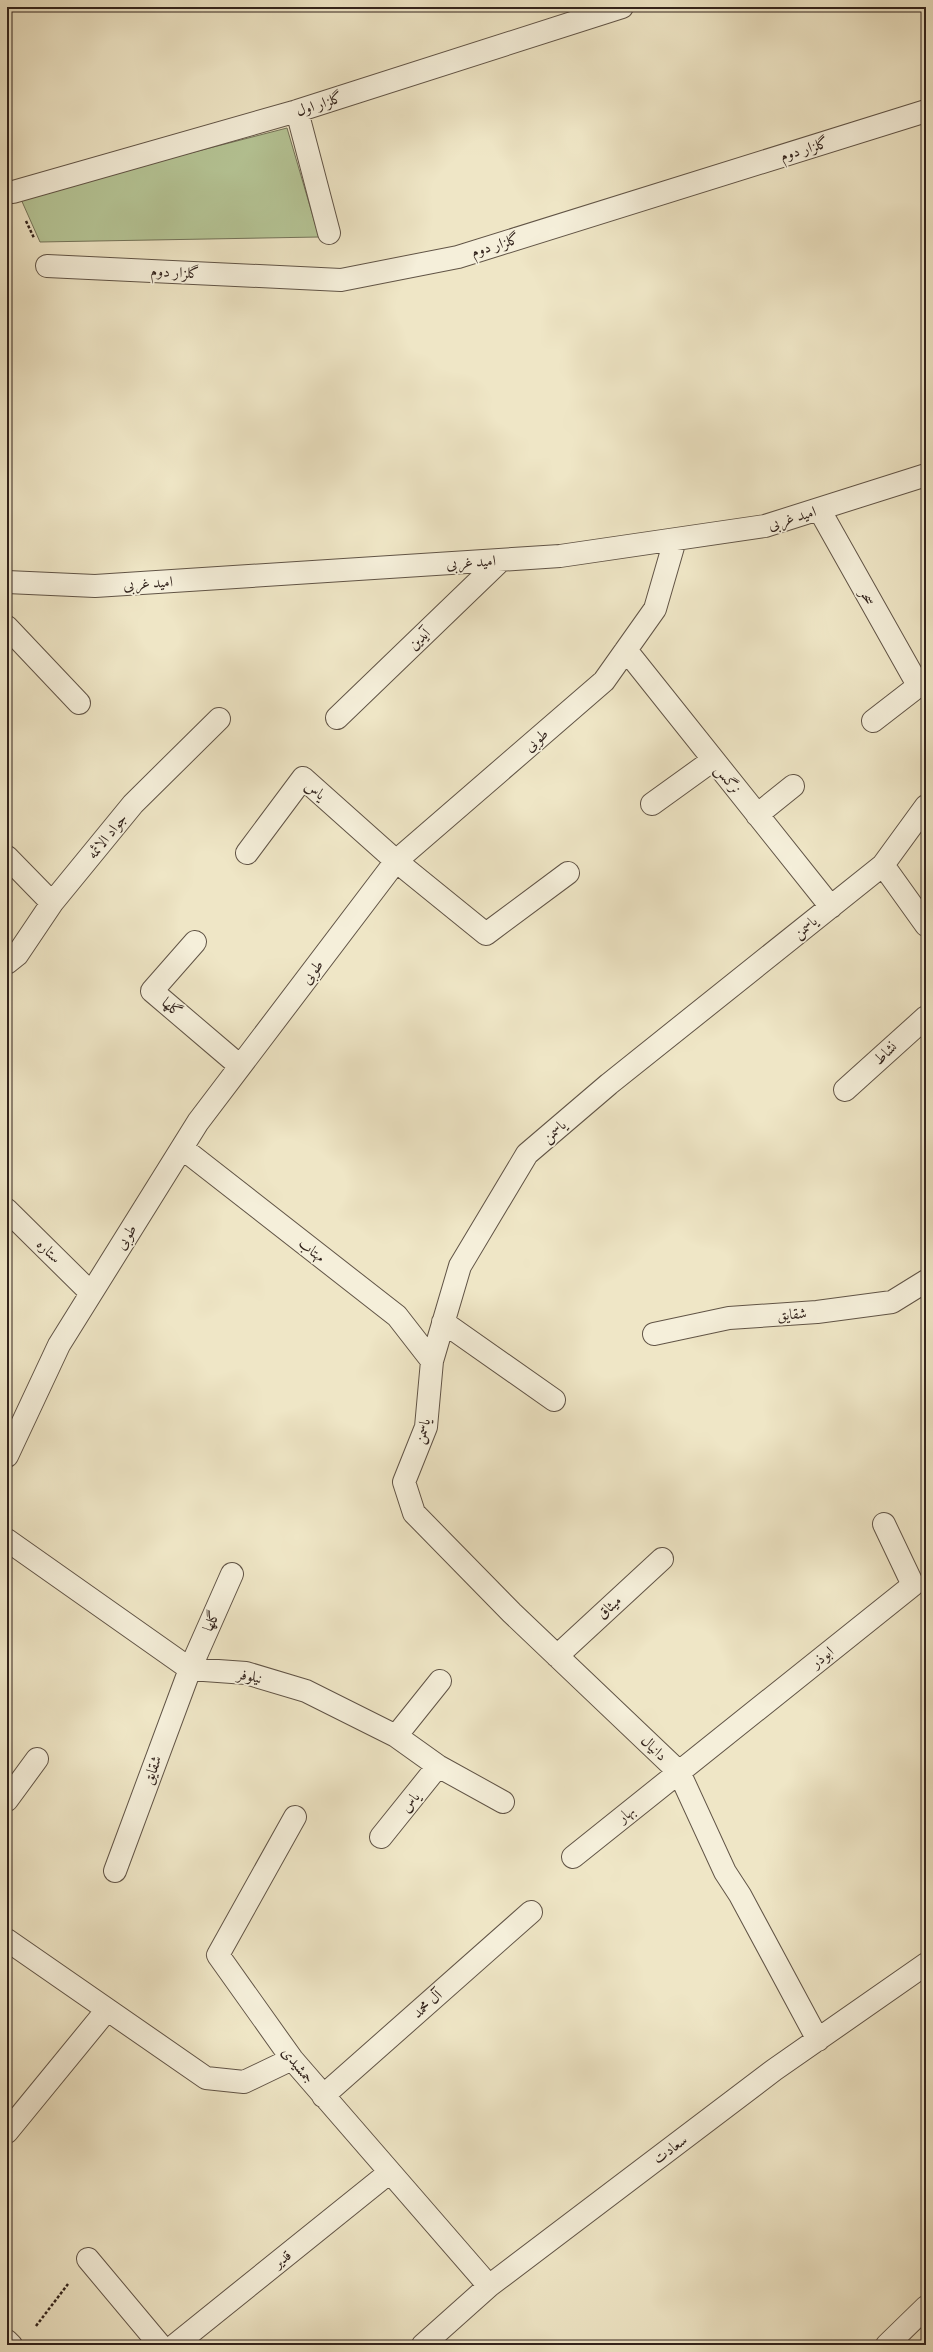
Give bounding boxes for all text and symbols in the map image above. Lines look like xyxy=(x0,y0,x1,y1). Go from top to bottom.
street label: گلزار اول xyxy=(294,88,345,121)
street label: گلزار دوم xyxy=(778,133,831,169)
street label: گلزار دوم xyxy=(469,229,522,265)
street label: گلزار دوم xyxy=(150,262,200,286)
street label: امید غربی xyxy=(766,502,819,536)
street label: امید غربی xyxy=(446,551,497,575)
street label: امید غربی xyxy=(123,572,174,596)
street label: سحر xyxy=(854,584,880,609)
street label: آیدین xyxy=(404,623,436,654)
street label: طوبی xyxy=(520,725,553,757)
street label: نرگس xyxy=(710,761,745,798)
street label: یاس xyxy=(301,776,330,805)
street label: جواد الائمه xyxy=(83,810,132,863)
street label: یاسمن xyxy=(789,911,822,943)
street label: طوبی xyxy=(297,956,329,989)
street label: گلها xyxy=(158,993,186,1021)
street label: نشاط xyxy=(869,1038,901,1069)
street label: یاسمن xyxy=(538,1115,571,1147)
street label: طوبی xyxy=(111,1221,142,1254)
street label: مهتاب xyxy=(294,1234,329,1267)
street label: ستاره xyxy=(32,1235,65,1268)
street label: شقایق xyxy=(777,1304,807,1325)
street label: یاسمن xyxy=(410,1415,436,1446)
street label: میثاق xyxy=(593,1591,626,1623)
street label: گلها xyxy=(199,1608,224,1635)
street label: ابوذر xyxy=(805,1642,838,1674)
street label: نیلوفر xyxy=(234,1664,264,1688)
street label: دانیال xyxy=(637,1731,671,1765)
street label: شقایق xyxy=(138,1753,166,1787)
street label: یاس xyxy=(396,1787,425,1817)
street label: بهار xyxy=(612,1802,639,1829)
street label: آل محمد xyxy=(408,1985,447,2023)
street label: جمشیدی xyxy=(277,2043,318,2087)
street label: سعادت xyxy=(649,2130,691,2168)
street label: قدیر xyxy=(268,2246,296,2274)

